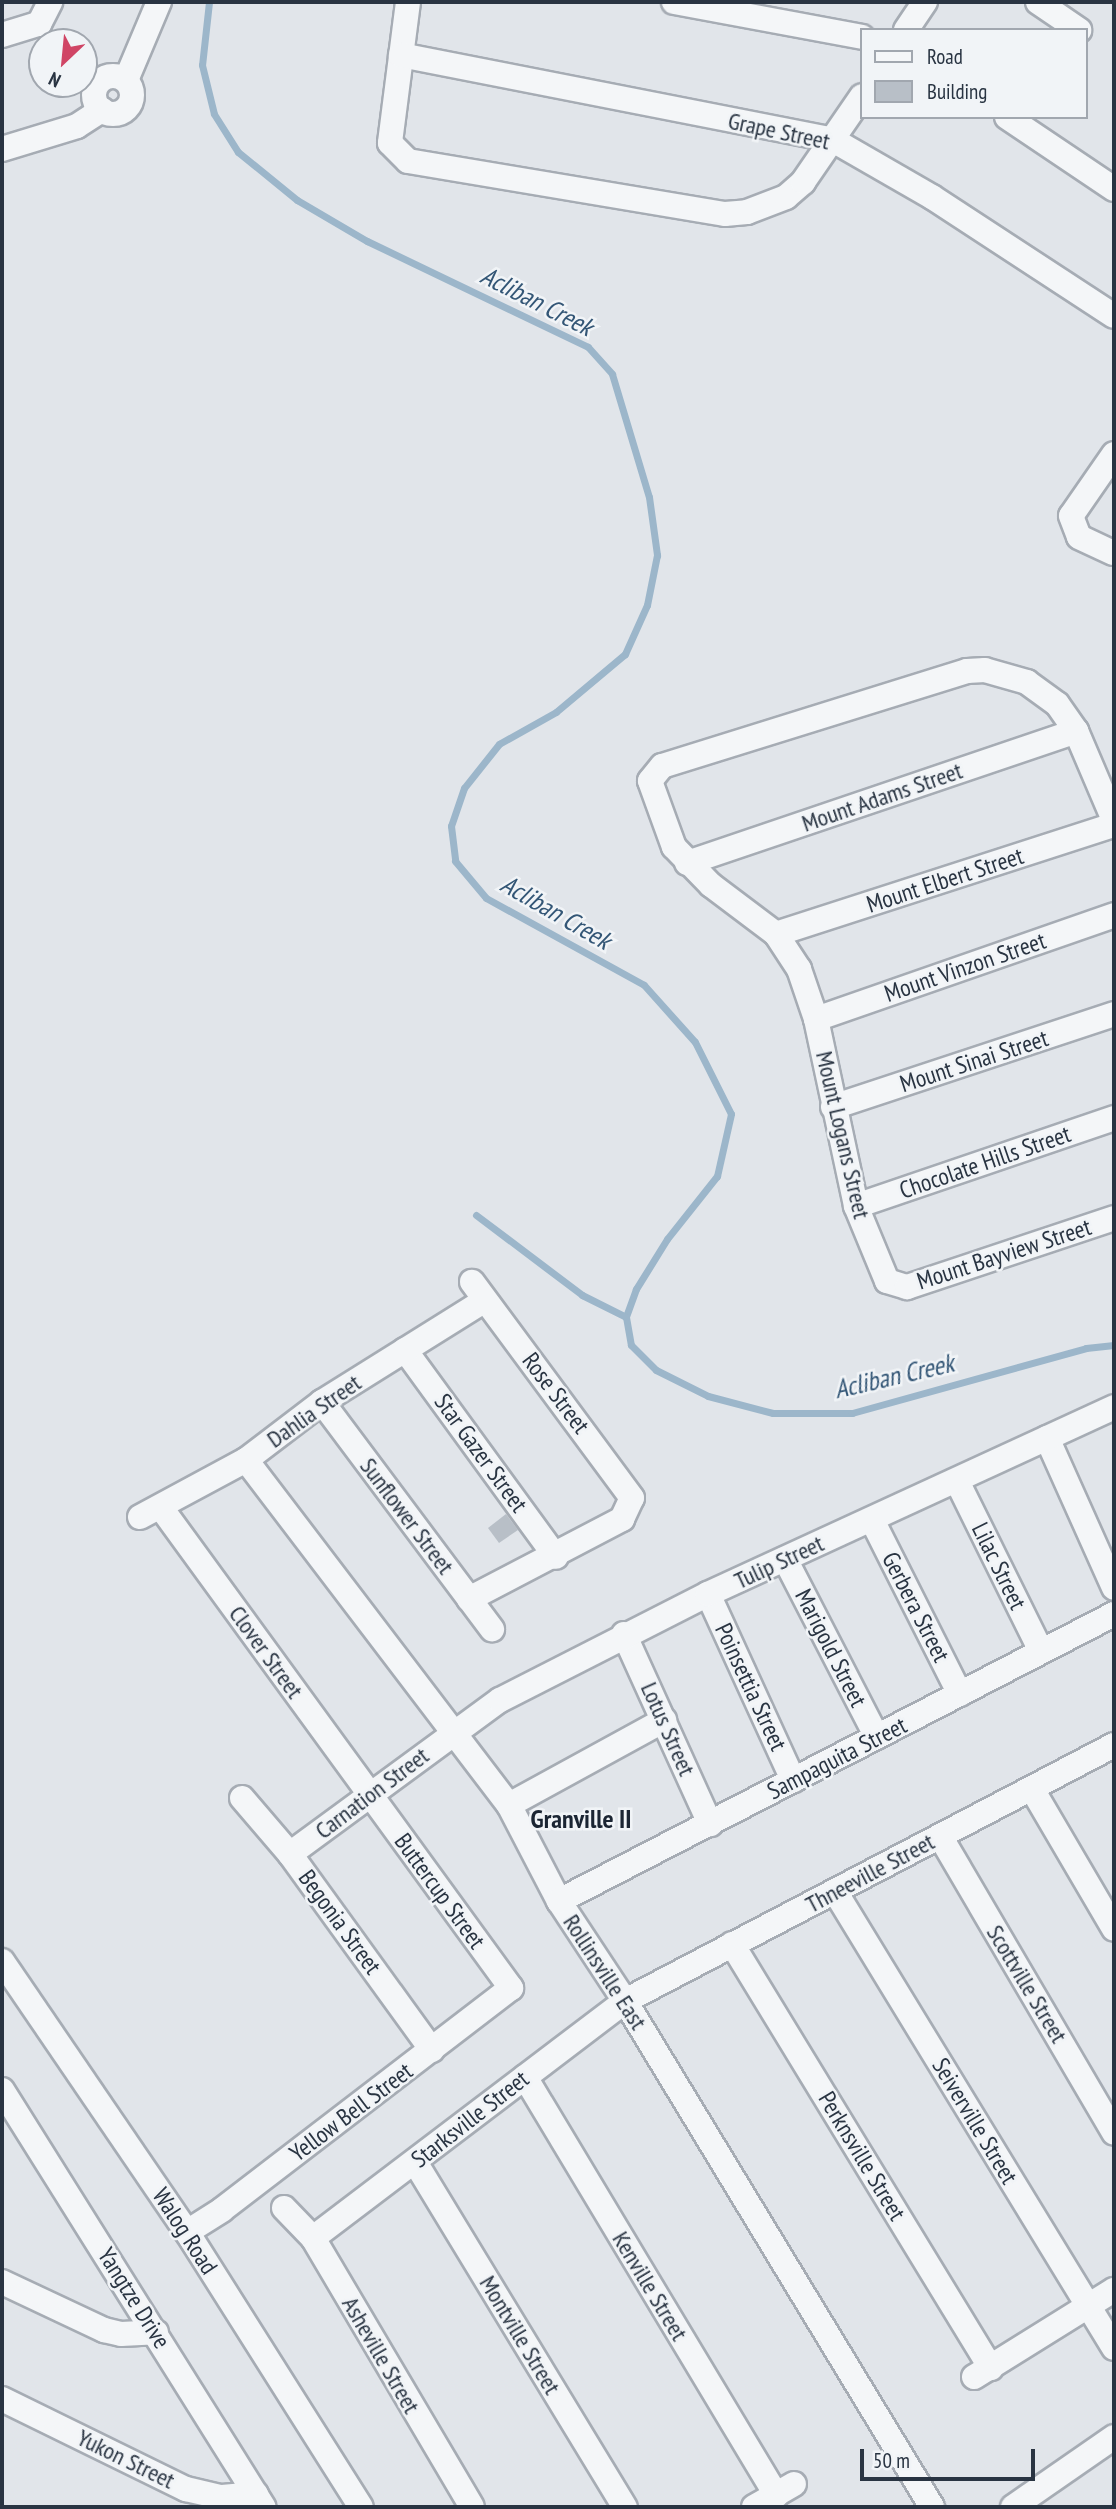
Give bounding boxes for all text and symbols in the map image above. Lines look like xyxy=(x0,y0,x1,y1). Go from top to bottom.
north arrow xyxy=(28,28,98,98)
legend xyxy=(860,28,1088,119)
text: Road xyxy=(927,43,963,70)
text: N xyxy=(45,67,65,93)
text: Building xyxy=(927,78,987,105)
street label: Grape Street xyxy=(726,106,832,156)
water label: Acliban Creek xyxy=(476,259,598,343)
street label: Mount Adams Street xyxy=(798,756,966,838)
street label: Mount Elbert Street xyxy=(863,841,1027,919)
water label: Acliban Creek xyxy=(496,868,616,956)
street label: Mount Vinzon Street xyxy=(880,926,1050,1008)
street label: Mount Sinai Street xyxy=(896,1024,1052,1098)
street label: Mount Logans Street xyxy=(810,1048,876,1222)
street label: Chocolate Hills Street xyxy=(896,1119,1074,1205)
street label: Mount Bayview Street xyxy=(913,1212,1095,1296)
street label: Rose Street xyxy=(516,1347,596,1439)
water label: Acliban Creek xyxy=(831,1347,957,1405)
street label: Dahlia Street xyxy=(262,1368,366,1454)
street label: Star Gazer Street xyxy=(428,1388,534,1518)
street label: Sunflower Street xyxy=(354,1452,460,1580)
street label: Lilac Street xyxy=(966,1518,1032,1614)
street label: Tulip Street xyxy=(730,1529,828,1595)
street label: Gerbera Street xyxy=(876,1547,956,1667)
street label: Marigold Street xyxy=(789,1584,873,1712)
street label: Clover Street xyxy=(223,1600,309,1704)
street label: Poinsettia Street xyxy=(709,1619,793,1755)
street label: Lotus Street xyxy=(635,1678,701,1780)
street label: Sampaguita Street xyxy=(763,1711,911,1805)
street label: Carnation Street xyxy=(310,1741,434,1845)
district label: Granville II xyxy=(531,1803,631,1835)
street label: Thneeville Street xyxy=(801,1827,939,1919)
street label: Buttercup Street xyxy=(389,1828,491,1954)
street label: Begonia Street xyxy=(293,1864,387,1980)
street label: Rollinsville East xyxy=(557,1909,653,2035)
street label: Scottville Street xyxy=(981,1920,1073,2048)
street label: Seiverville Street xyxy=(926,2053,1024,2189)
street label: Yellow Bell Street xyxy=(284,2056,418,2168)
street label: Starksville Street xyxy=(406,2064,534,2174)
street label: Perknsville Street xyxy=(812,2086,912,2226)
street label: Walog Road xyxy=(146,2182,224,2280)
street label: Kenville Street xyxy=(606,2226,694,2346)
street label: Yangtze Drive xyxy=(92,2242,176,2354)
street label: Montville Street xyxy=(473,2271,567,2399)
street label: Asheville Street xyxy=(336,2292,426,2418)
street label: Yukon Street xyxy=(73,2423,179,2495)
scale bar xyxy=(864,2436,1039,2480)
text: 50 m xyxy=(873,2447,910,2474)

